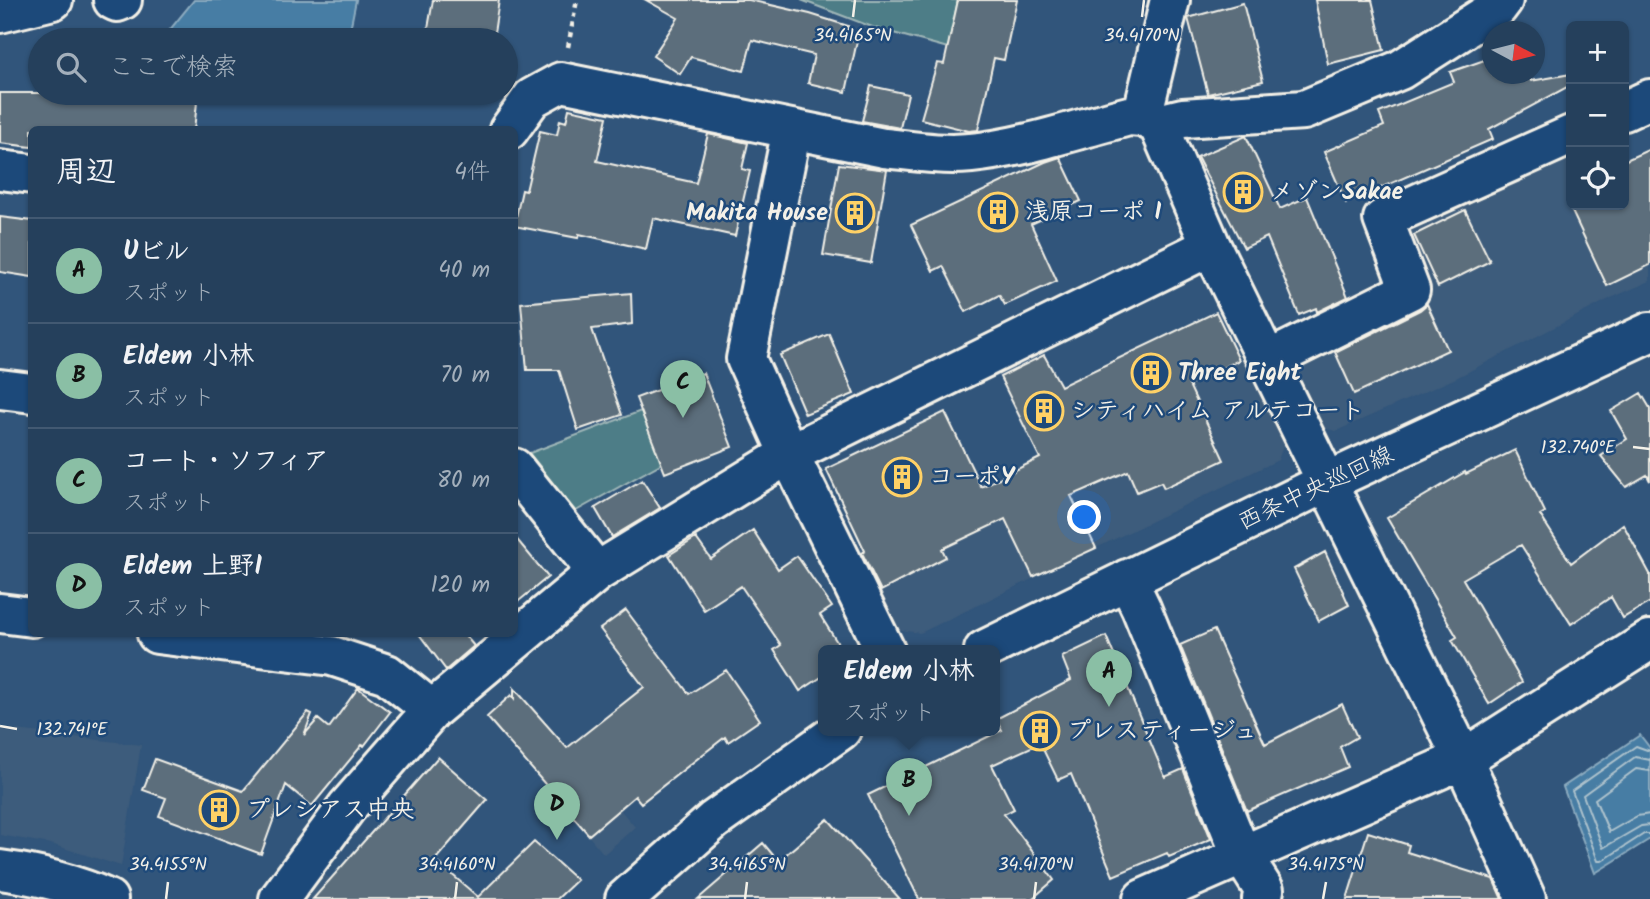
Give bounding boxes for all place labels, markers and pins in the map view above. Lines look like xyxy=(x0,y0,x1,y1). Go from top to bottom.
building icon: メゾンSakae xyxy=(1222,171,1264,213)
place label: メゾンSakae xyxy=(1270,173,1404,212)
building icon: 浅原コーポ I xyxy=(977,191,1019,233)
building icon: Makita House xyxy=(834,192,876,234)
place label: 浅原コーポ I xyxy=(1025,193,1162,232)
place label: Makita House xyxy=(686,194,828,233)
building icon: Three Eight xyxy=(1130,352,1172,394)
place label: Three Eight xyxy=(1178,354,1302,393)
pin: C xyxy=(660,360,706,418)
building icon: シティハイム アルテコート xyxy=(1023,390,1065,432)
place label: シティハイム アルテコート xyxy=(1071,392,1364,431)
building icon: コーポY xyxy=(881,456,923,498)
place label: コーポY xyxy=(929,458,1016,497)
pin: A xyxy=(1086,649,1132,707)
building icon: プレスティージュ xyxy=(1019,710,1061,752)
place label: プレスティージュ xyxy=(1067,712,1258,751)
pin: B xyxy=(886,758,932,816)
pin: D xyxy=(534,782,580,840)
building icon: プレシアス中央 xyxy=(198,789,240,831)
place label: プレシアス中央 xyxy=(246,791,414,830)

